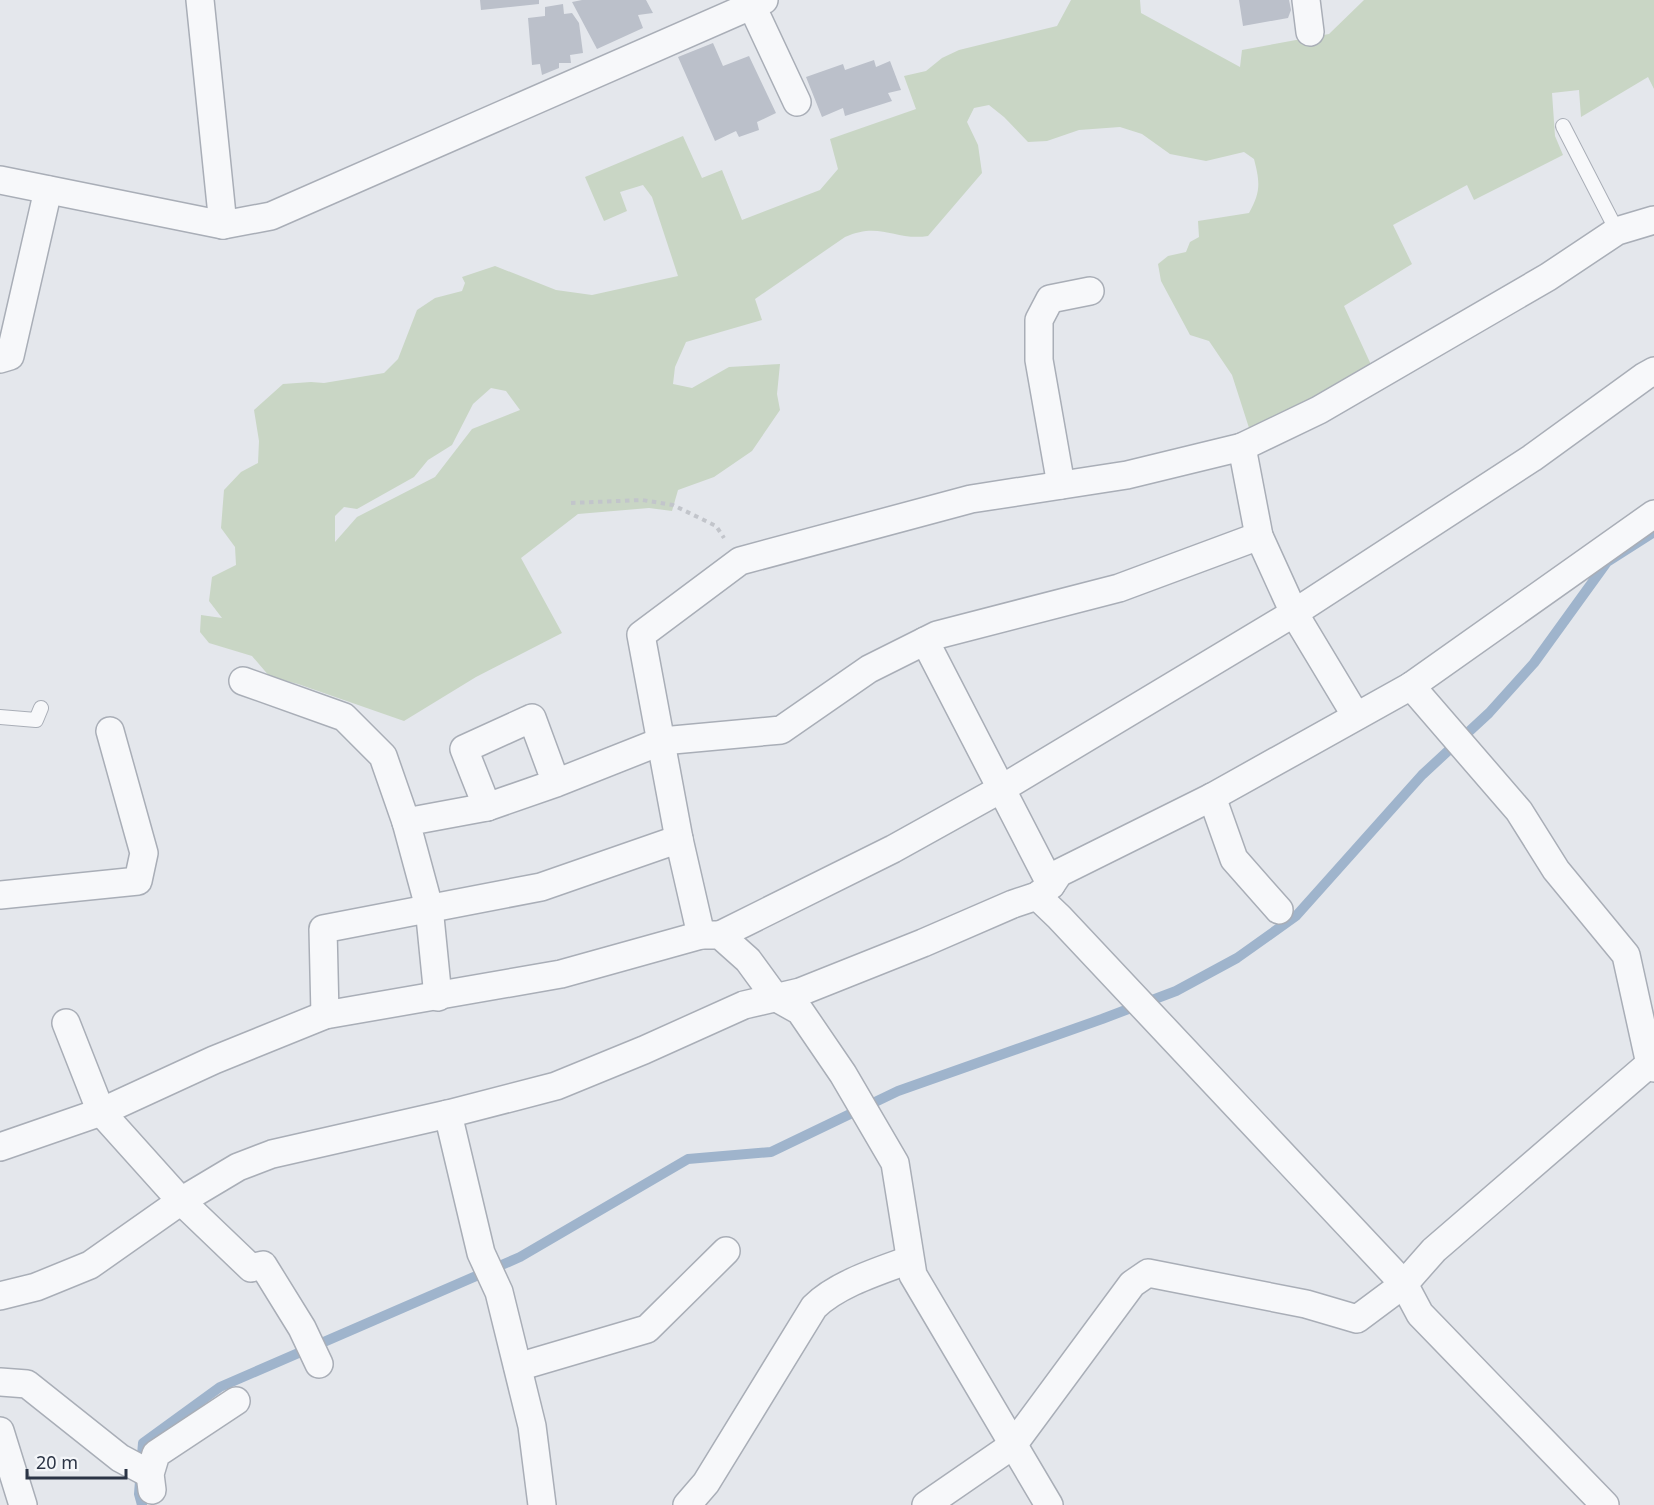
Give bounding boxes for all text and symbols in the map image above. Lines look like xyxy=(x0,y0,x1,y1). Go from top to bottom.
scale bar xyxy=(27,1442,126,1480)
text: 20 m xyxy=(36,1450,78,1474)

